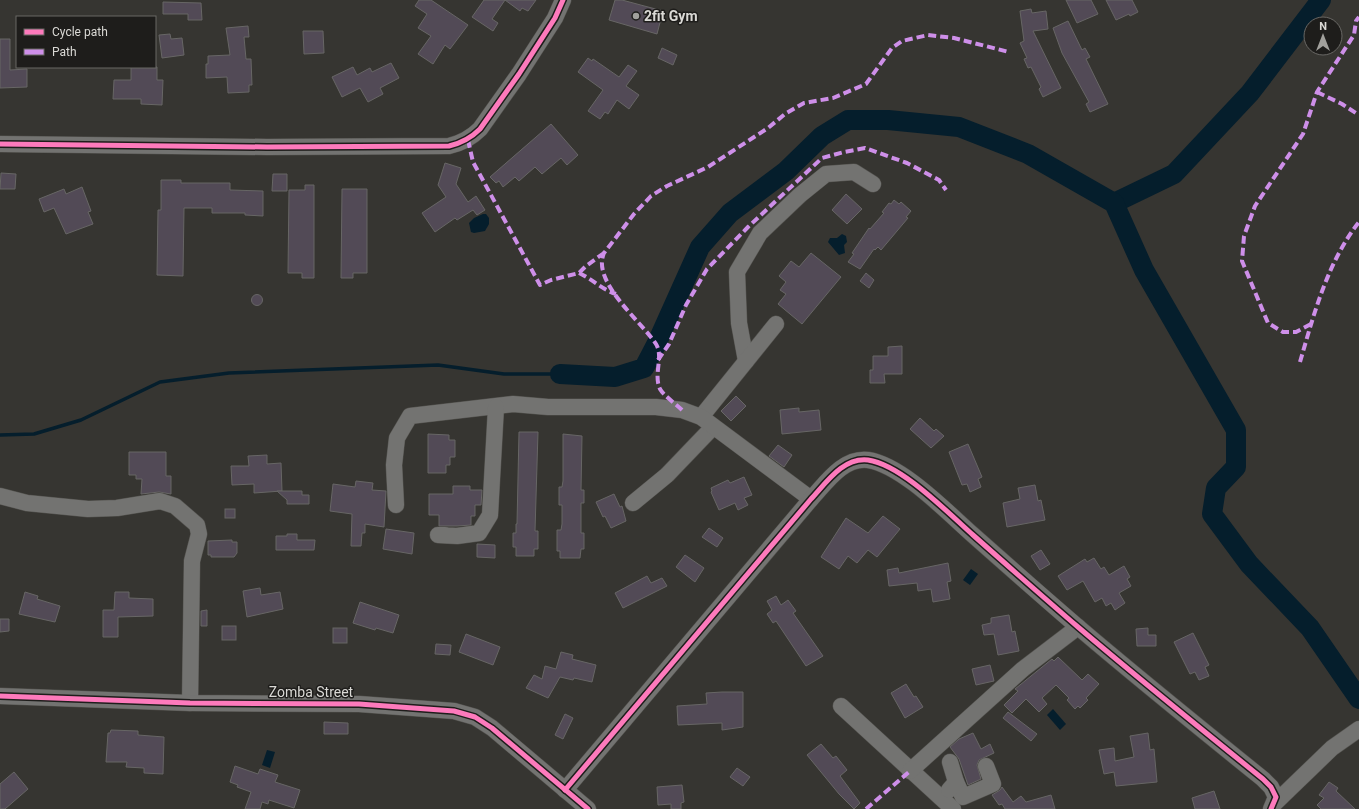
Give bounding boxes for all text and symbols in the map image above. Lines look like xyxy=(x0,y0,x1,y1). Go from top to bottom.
place label: 2fit Gym xyxy=(644,8,698,24)
marker: 2fit Gym xyxy=(631,11,641,21)
legend xyxy=(16,16,156,68)
north arrow xyxy=(1303,16,1343,56)
text: N xyxy=(1319,20,1327,33)
text: Cycle path xyxy=(52,25,108,39)
text: Path xyxy=(52,45,77,59)
street label: Zomba Street xyxy=(269,684,354,700)

